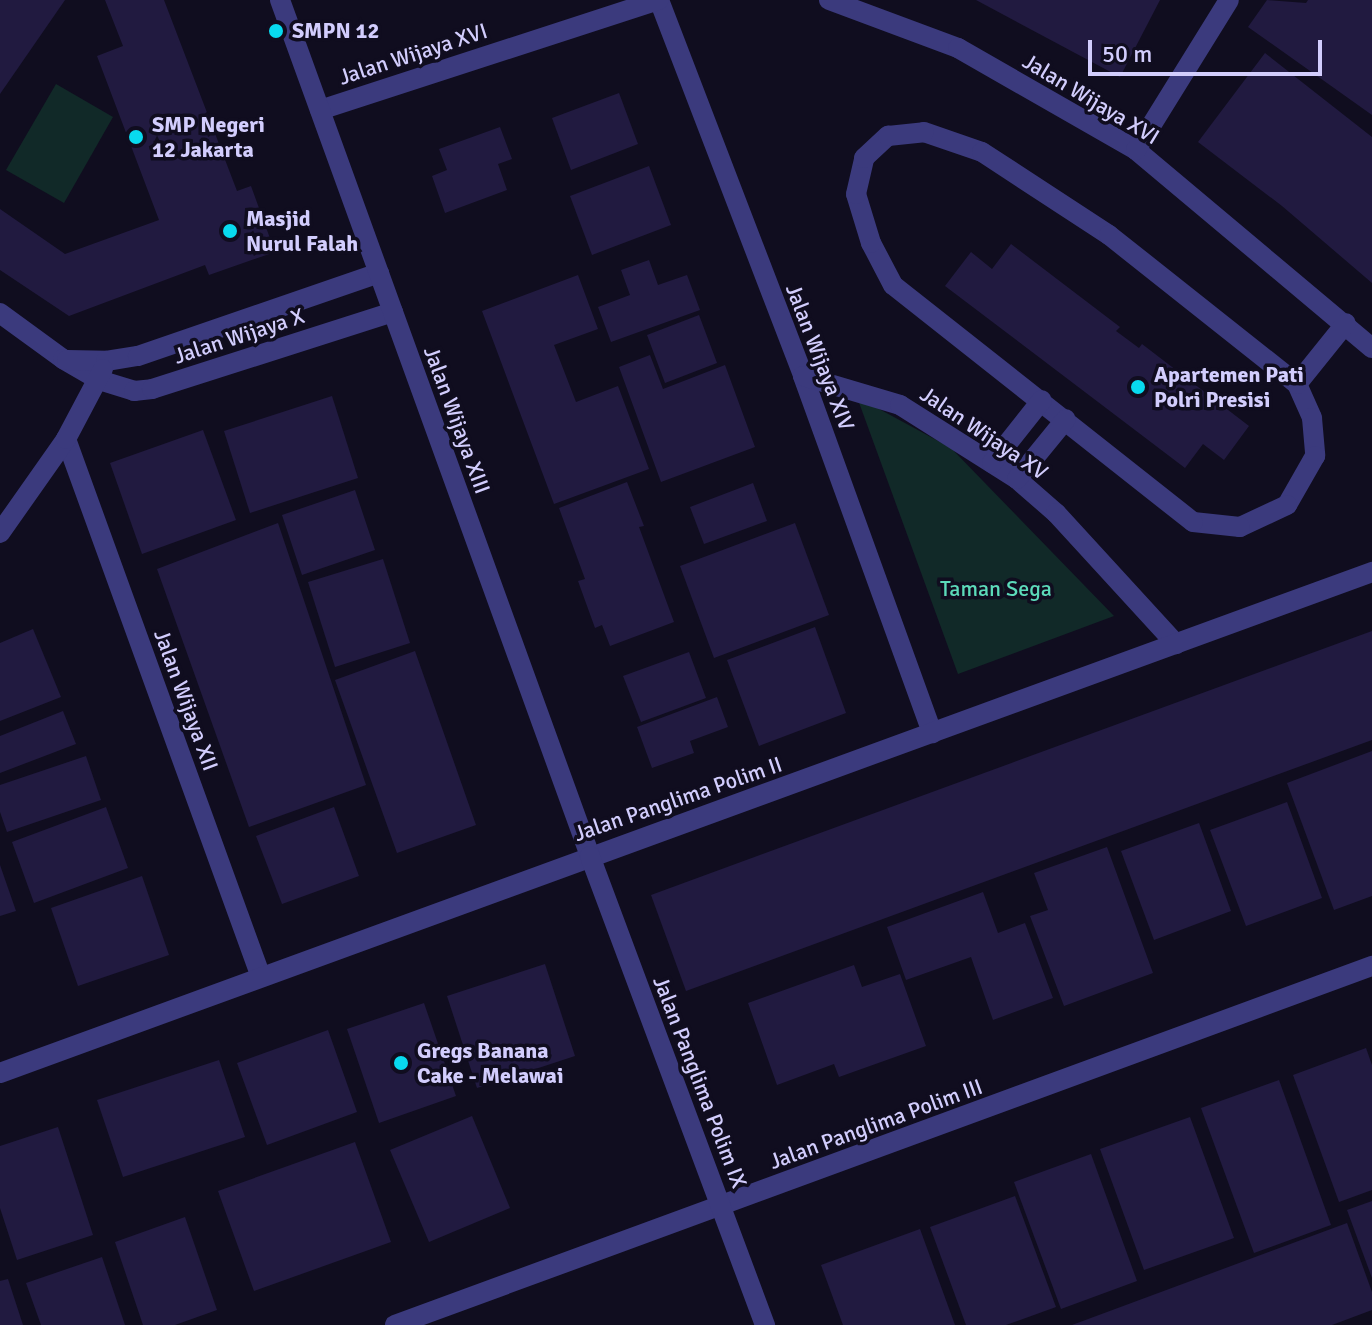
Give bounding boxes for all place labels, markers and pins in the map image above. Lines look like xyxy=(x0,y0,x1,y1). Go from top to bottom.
place label: SMPN 12 xyxy=(292,18,379,44)
marker: SMPN 12 xyxy=(267,22,285,40)
place label: SMP Negeri 12 Jakarta xyxy=(152,111,265,162)
marker: SMP Negeri 12 Jakarta xyxy=(127,128,145,146)
place label: Masjid Nurul Falah xyxy=(246,205,358,256)
marker: Masjid Nurul Falah xyxy=(221,222,239,240)
place label: Apartemen Pati Polri Presisi xyxy=(1154,361,1304,412)
marker: Apartemen Pati Polri Presisi xyxy=(1129,378,1147,396)
place label: Gregs Banana Cake - Melawai xyxy=(417,1037,563,1088)
marker: Gregs Banana Cake - Melawai xyxy=(392,1054,410,1072)

